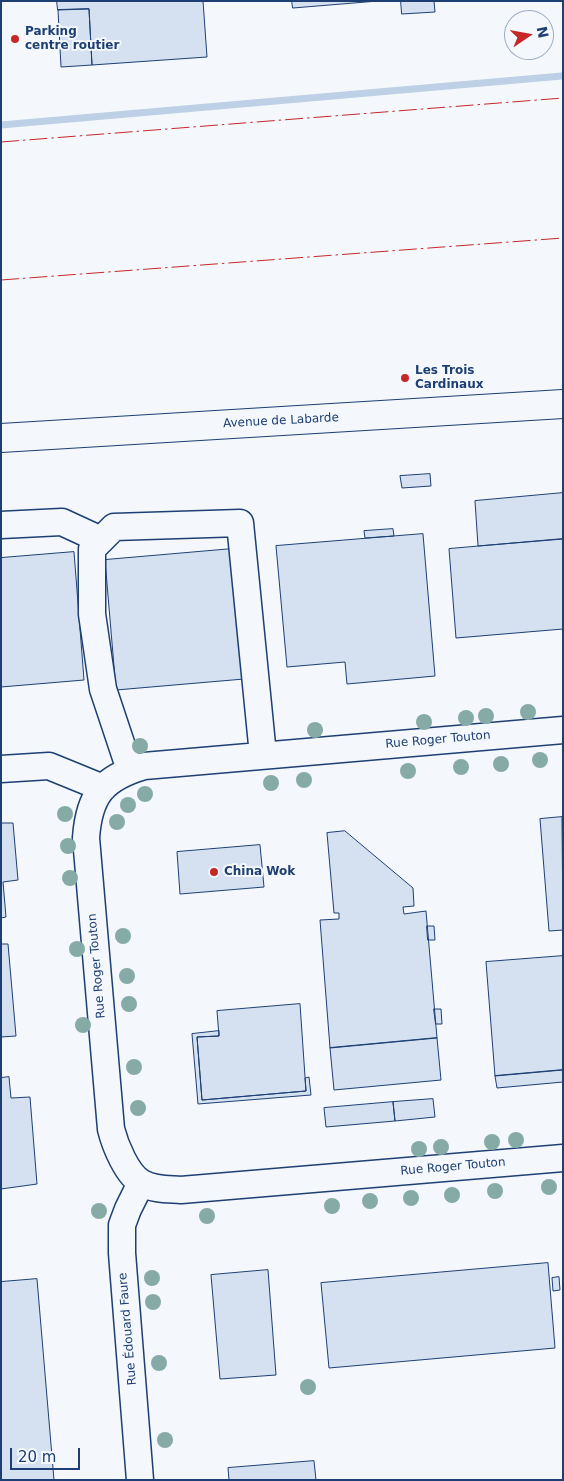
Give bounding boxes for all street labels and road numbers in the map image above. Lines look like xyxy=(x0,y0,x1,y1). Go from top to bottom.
street label: Avenue de Labarde xyxy=(223,411,339,431)
street label: Rue Roger Touton xyxy=(385,728,491,752)
street label: Rue Roger Touton xyxy=(85,913,109,1019)
street label: Rue Roger Touton xyxy=(400,1155,506,1179)
street label: Rue Édouard Faure xyxy=(116,1272,140,1386)

